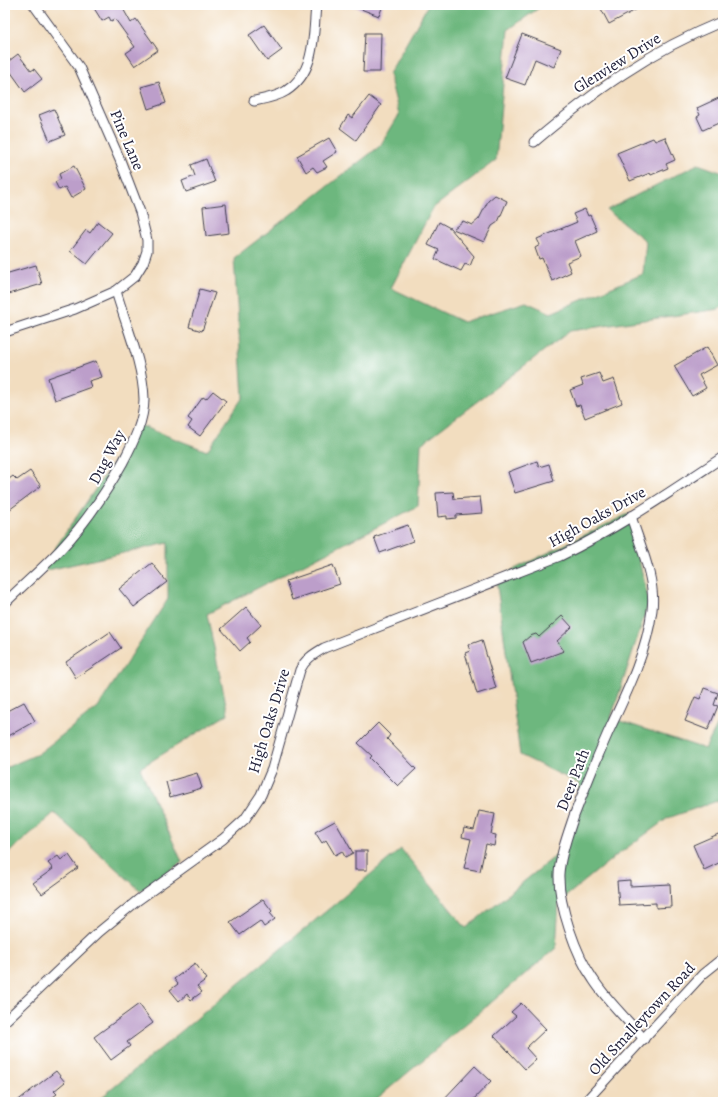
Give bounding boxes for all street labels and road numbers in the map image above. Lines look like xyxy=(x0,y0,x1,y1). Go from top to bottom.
street label: Glenview Drive xyxy=(569,27,665,99)
street label: Pine Lane xyxy=(104,106,150,174)
street label: Dug Way xyxy=(83,425,131,488)
street label: High Oaks Drive xyxy=(544,481,650,553)
street label: High Oaks Drive xyxy=(243,666,295,776)
street label: Deer Path xyxy=(551,745,595,814)
street label: Old Smalleytown Road xyxy=(584,957,701,1080)

